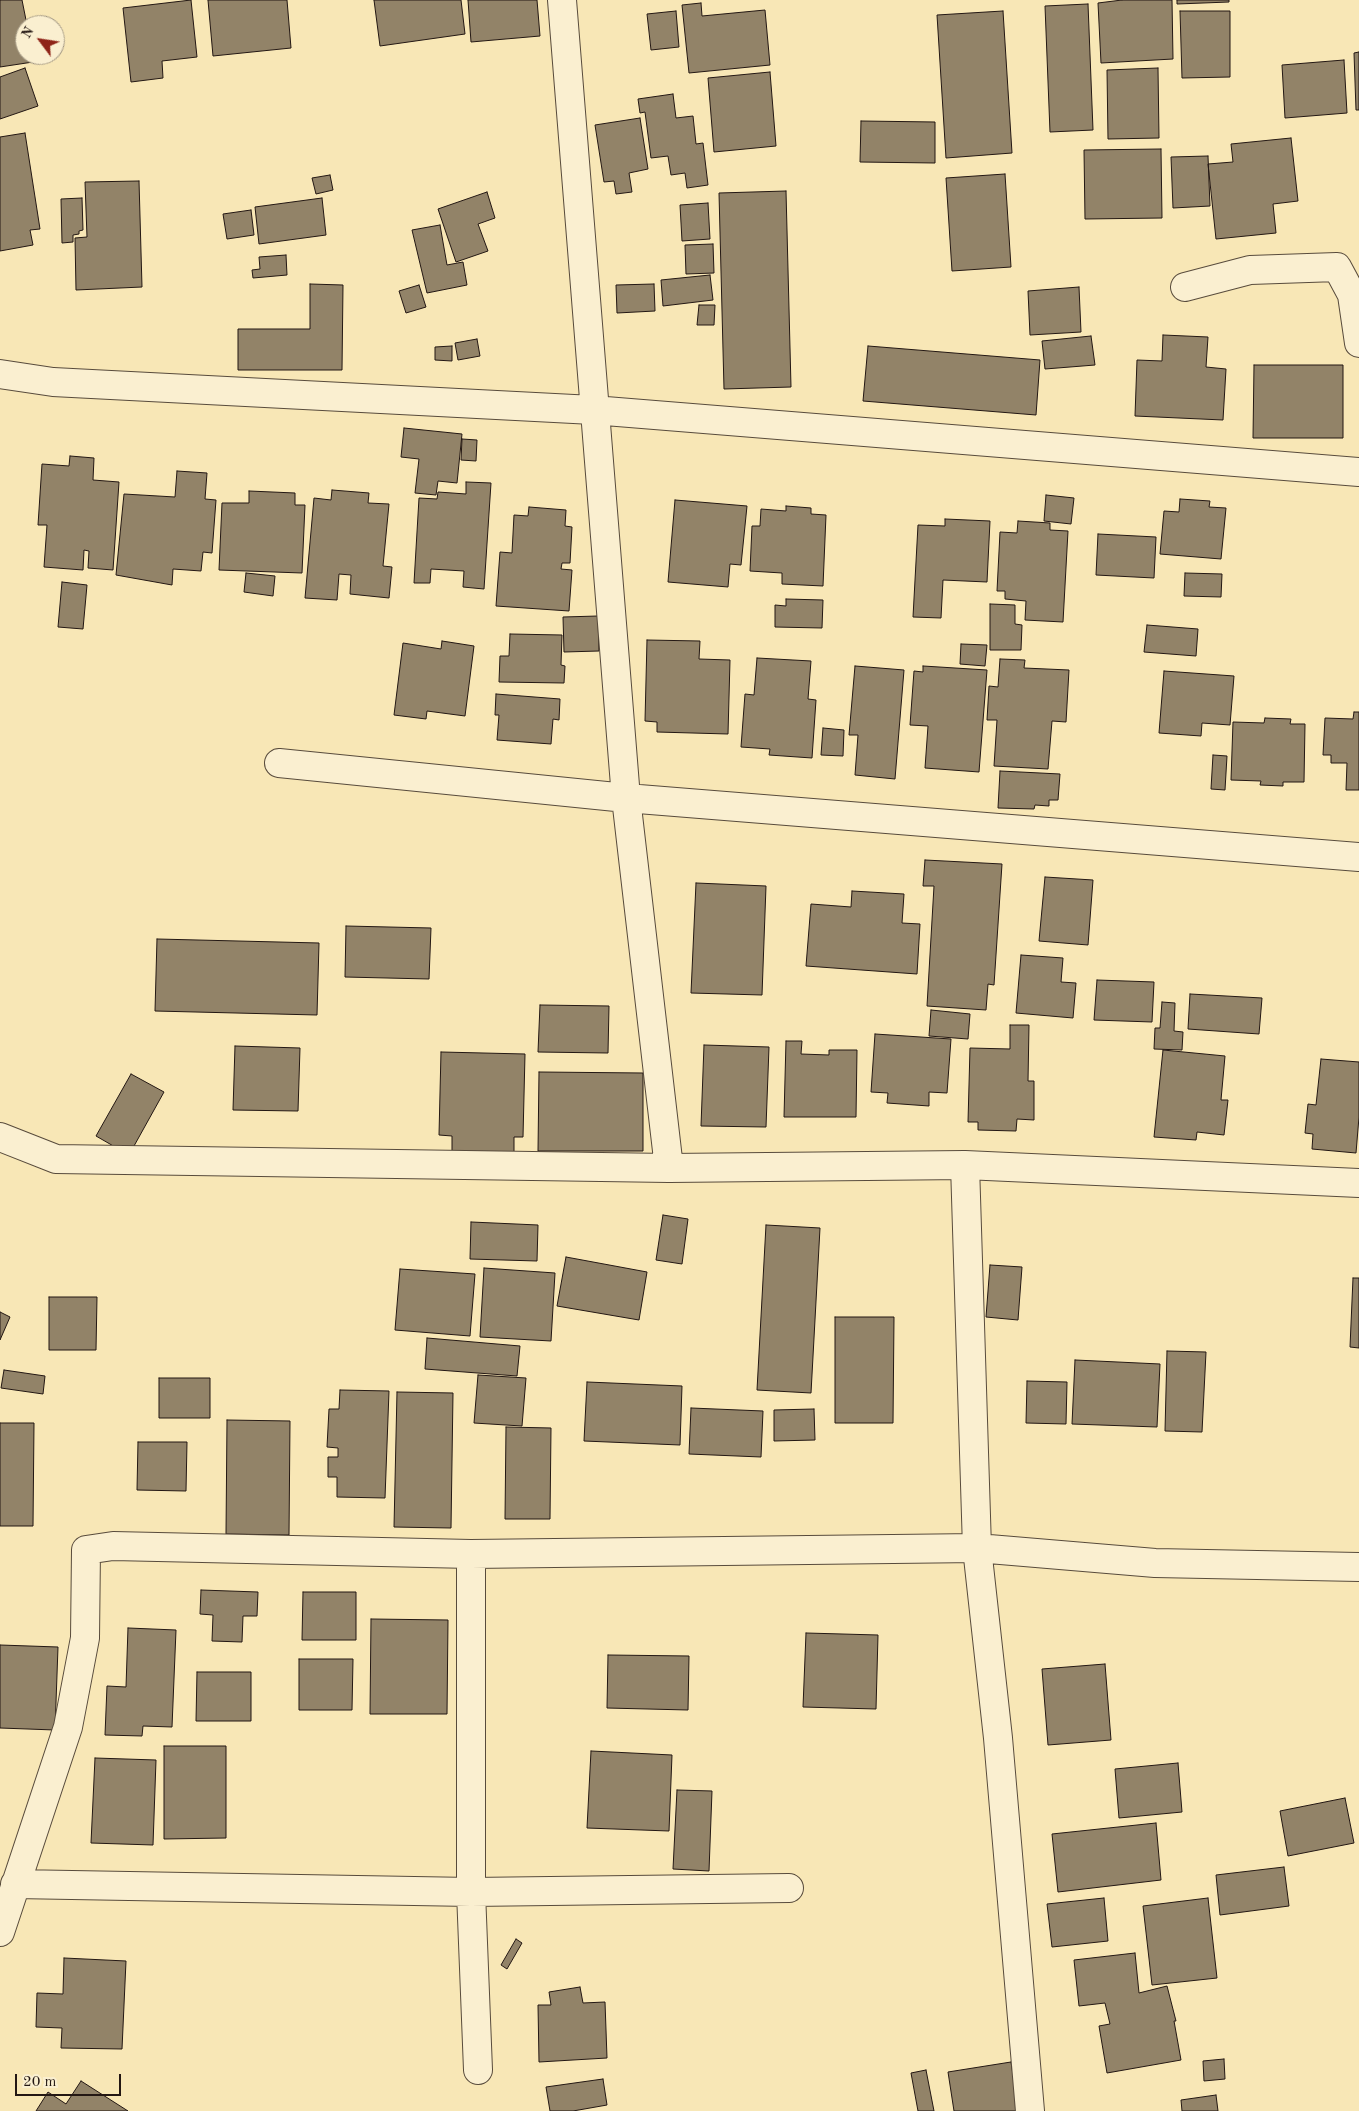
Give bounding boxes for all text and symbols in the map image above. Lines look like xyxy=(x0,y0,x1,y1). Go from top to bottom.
north arrow xyxy=(15,15,65,65)
text: N xyxy=(19,25,37,41)
scale bar xyxy=(18,2064,124,2096)
text: 20 m xyxy=(23,2075,57,2090)

